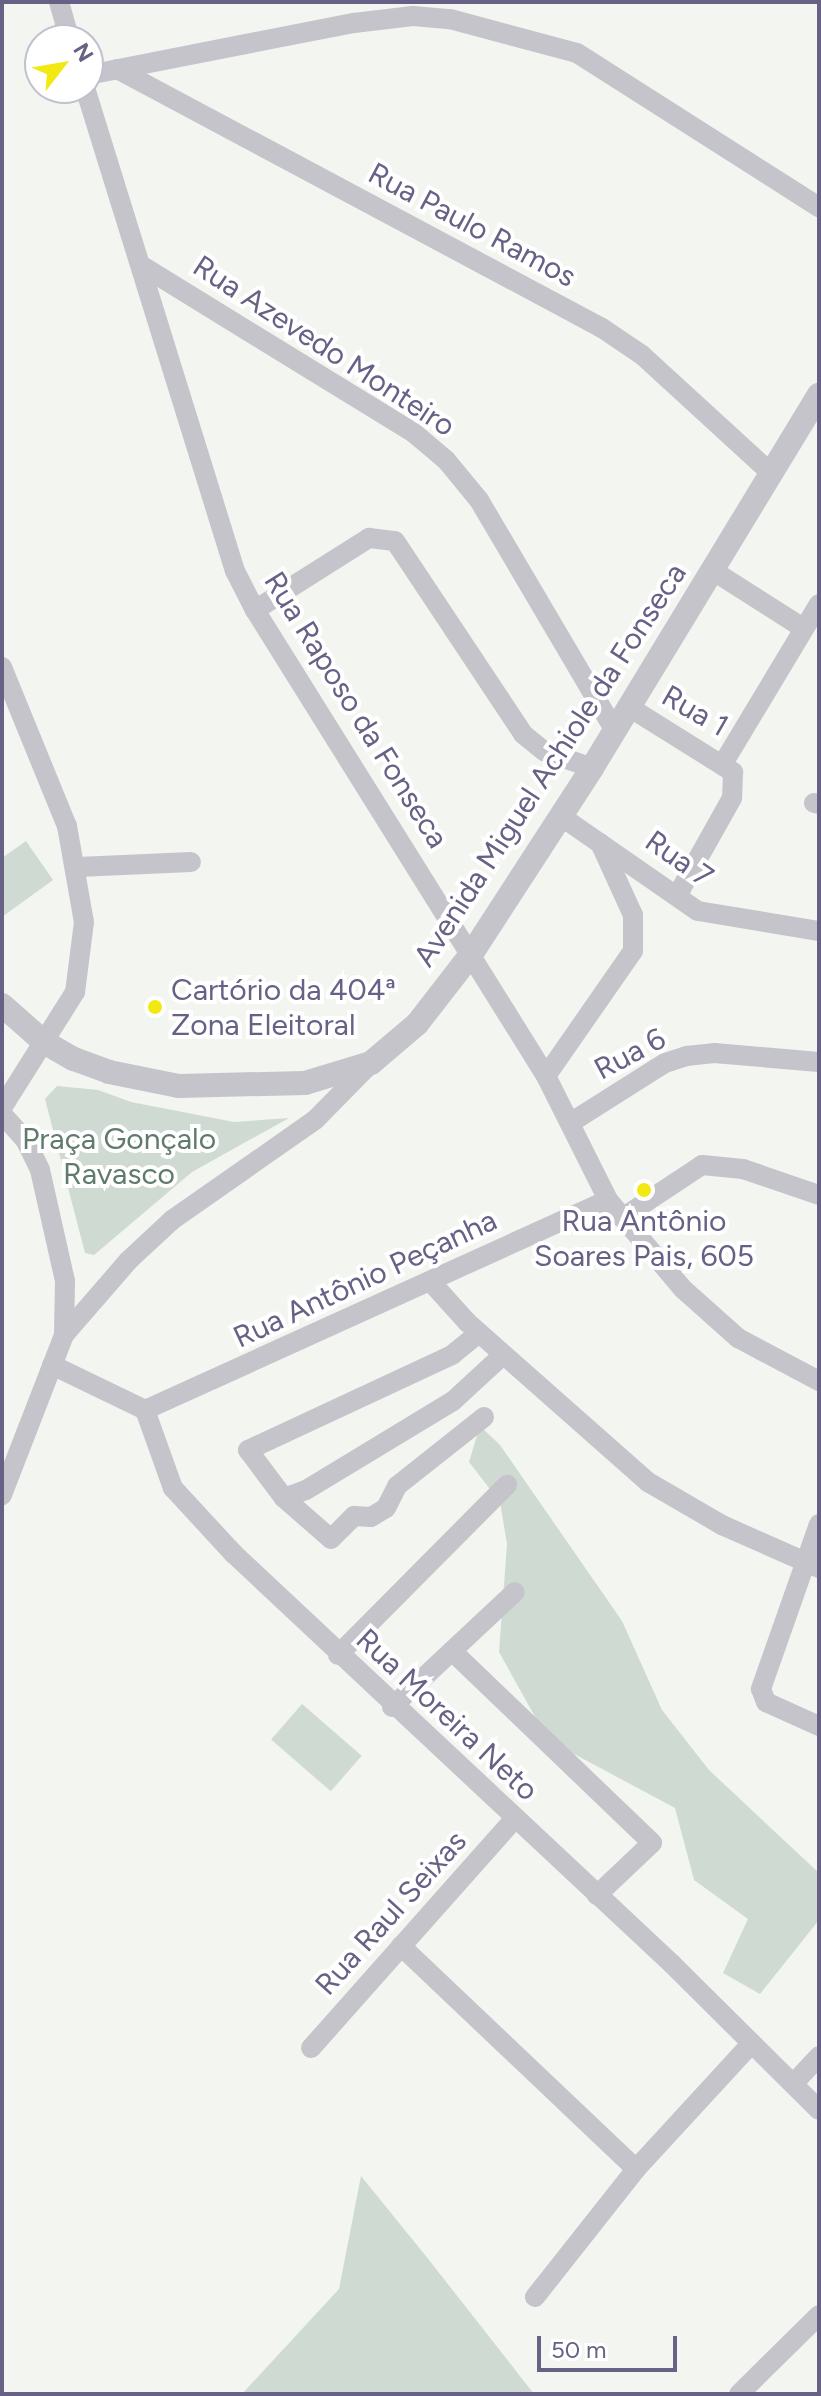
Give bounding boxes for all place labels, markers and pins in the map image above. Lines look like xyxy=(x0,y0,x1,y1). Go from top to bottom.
place label: Cartório da 404ª Zona Eleitoral xyxy=(171,972,395,1042)
marker: Cartório da 404ª Zona Eleitoral xyxy=(146,998,164,1016)
marker: Rua Antônio Soares Pais, 605 xyxy=(635,1181,653,1199)
place label: Rua Antônio Soares Pais, 605 xyxy=(534,1203,754,1274)

